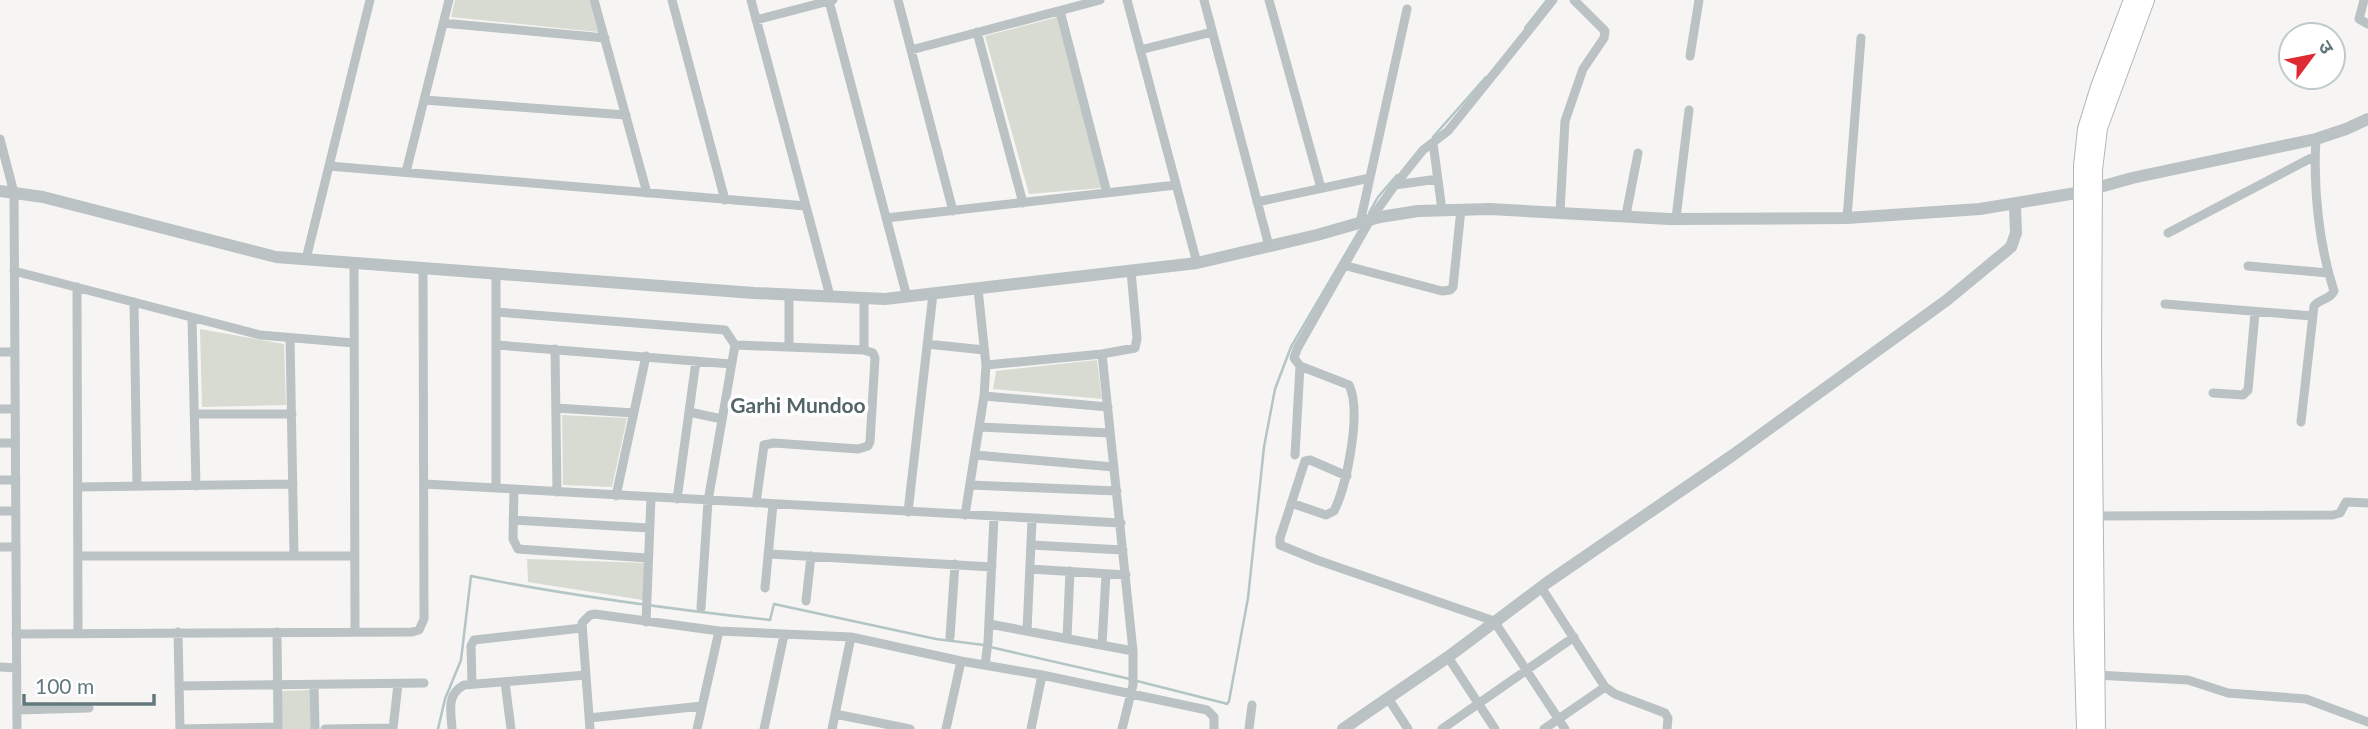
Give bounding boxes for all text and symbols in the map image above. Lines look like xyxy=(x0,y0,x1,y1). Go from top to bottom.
north arrow xyxy=(2277,21,2347,91)
text: उ xyxy=(2314,36,2340,58)
district label: Garhi Mundoo xyxy=(730,392,866,417)
scale bar xyxy=(24,662,154,706)
text: 100 m xyxy=(35,673,94,698)

